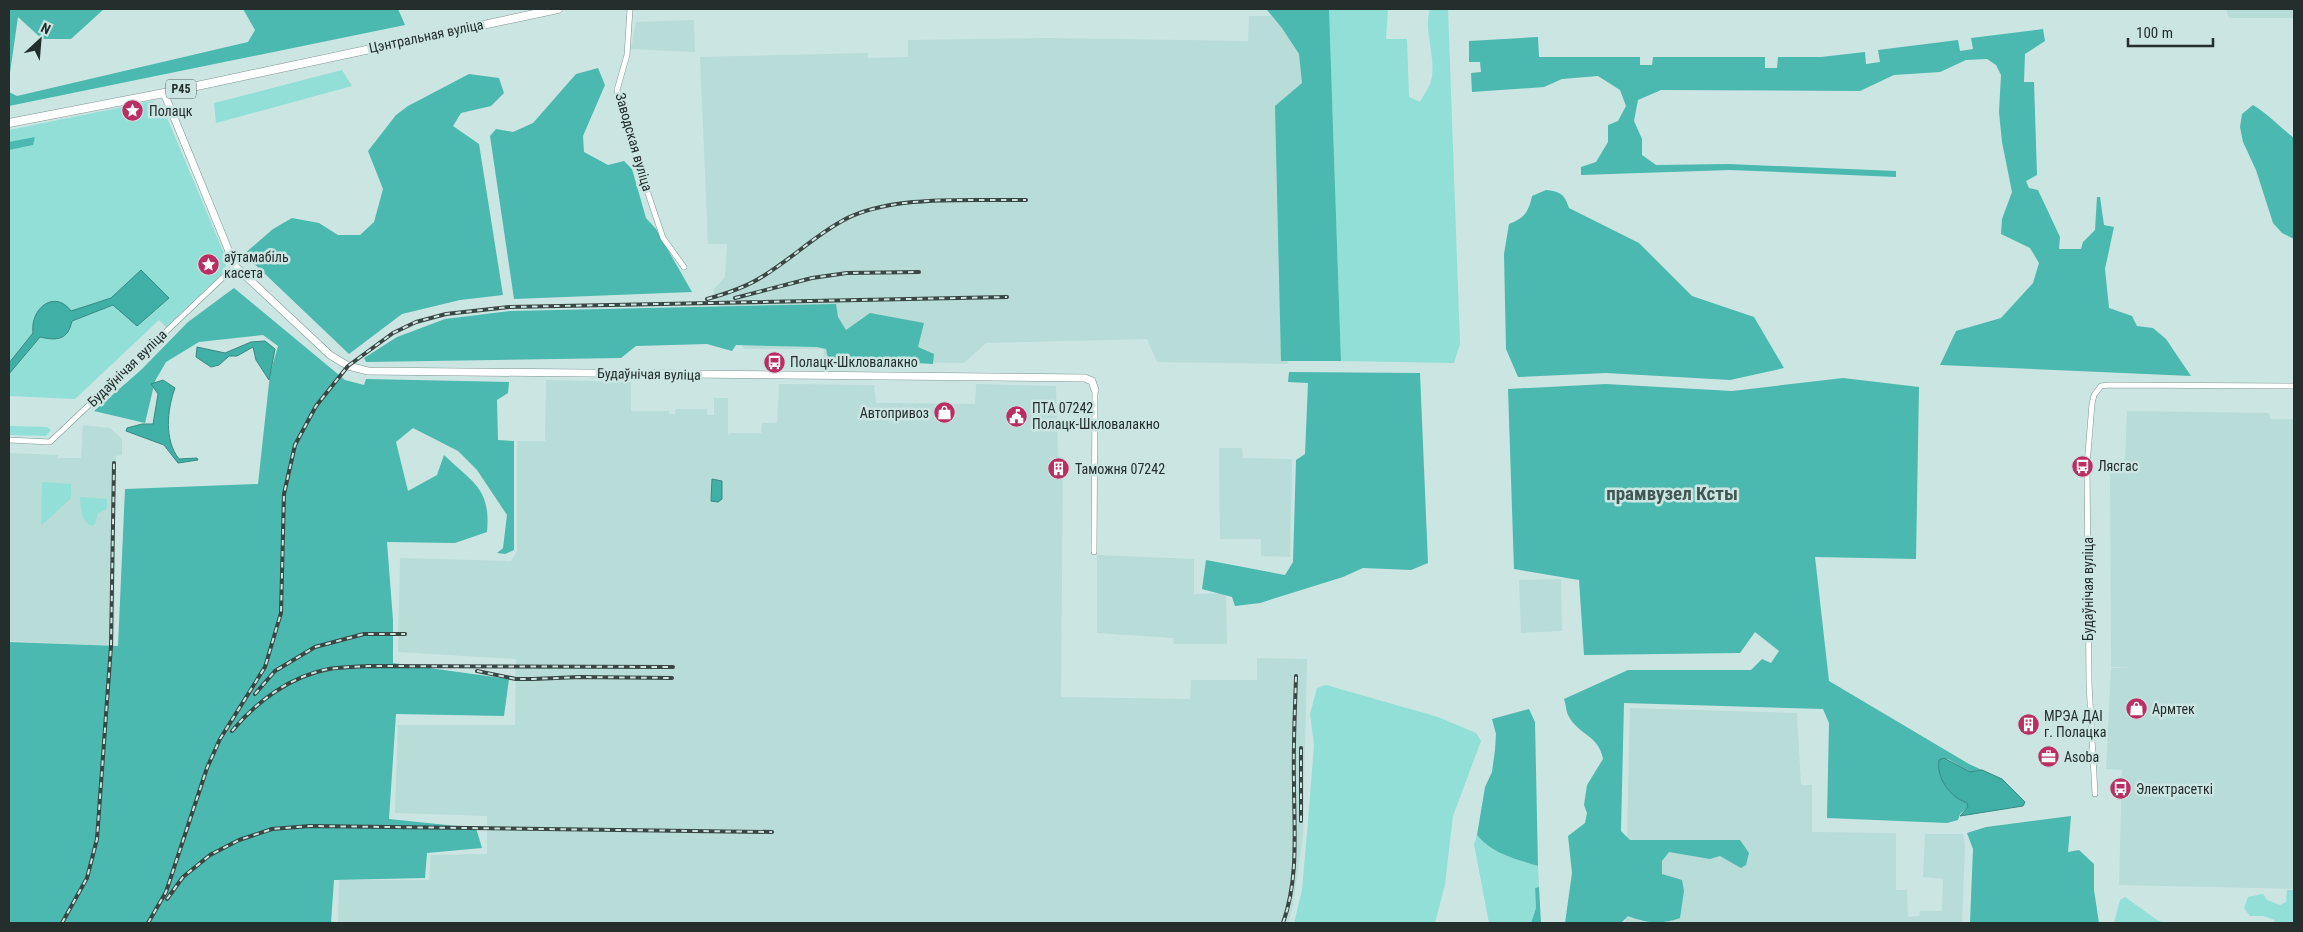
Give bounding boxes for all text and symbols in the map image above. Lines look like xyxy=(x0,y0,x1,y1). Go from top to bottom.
north arrow xyxy=(15,15,65,65)
scale bar xyxy=(2128,15,2213,47)
street label: Цэнтральная вуліца xyxy=(367,16,485,56)
text: N xyxy=(38,19,53,37)
text: 100 m xyxy=(2136,24,2173,42)
road number: Р45 xyxy=(166,80,196,98)
street label: Заводская вуліца xyxy=(612,91,656,193)
place icon: Полацк xyxy=(121,99,145,123)
place label: Полацк xyxy=(149,103,193,119)
place label: аўтамабіль касета xyxy=(224,249,289,281)
place icon: аўтамабіль касета xyxy=(196,253,220,277)
street label: Будаўнічая вуліца xyxy=(84,326,170,410)
bus stop icon: Полацк-Шкловалакно xyxy=(762,350,786,374)
place label: Полацк-Шкловалакно xyxy=(790,354,918,370)
street label: Будаўнічая вуліца xyxy=(597,365,701,383)
place label: ПТА 07242 Полацк-Шкловалакно xyxy=(1032,400,1160,432)
shop icon: Автопривоз xyxy=(933,401,957,425)
public building icon: ПТА 07242 Полацк-Шкловалакно xyxy=(1004,404,1028,428)
place label: Автопривоз xyxy=(860,405,929,421)
bus stop icon: Лясгас xyxy=(2070,454,2094,478)
building icon: Таможня 07242 xyxy=(1047,457,1071,481)
place label: Лясгас xyxy=(2098,458,2138,474)
place label: Таможня 07242 xyxy=(1075,461,1165,477)
district label: прамвузел Ксты xyxy=(1606,482,1738,505)
street label: Будаўнічая вуліца xyxy=(2080,537,2096,641)
shop icon: Армтек xyxy=(2124,697,2148,721)
place label: Армтек xyxy=(2152,701,2195,717)
place label: МРЭА ДАІ г. Полацка xyxy=(2044,708,2106,740)
building icon: МРЭА ДАІ г. Полацка xyxy=(2016,712,2040,736)
office icon: Asoba xyxy=(2036,745,2060,769)
place label: Asoba xyxy=(2064,749,2099,765)
bus stop icon: Электрасеткі xyxy=(2108,777,2132,801)
place label: Электрасеткі xyxy=(2136,781,2213,797)

